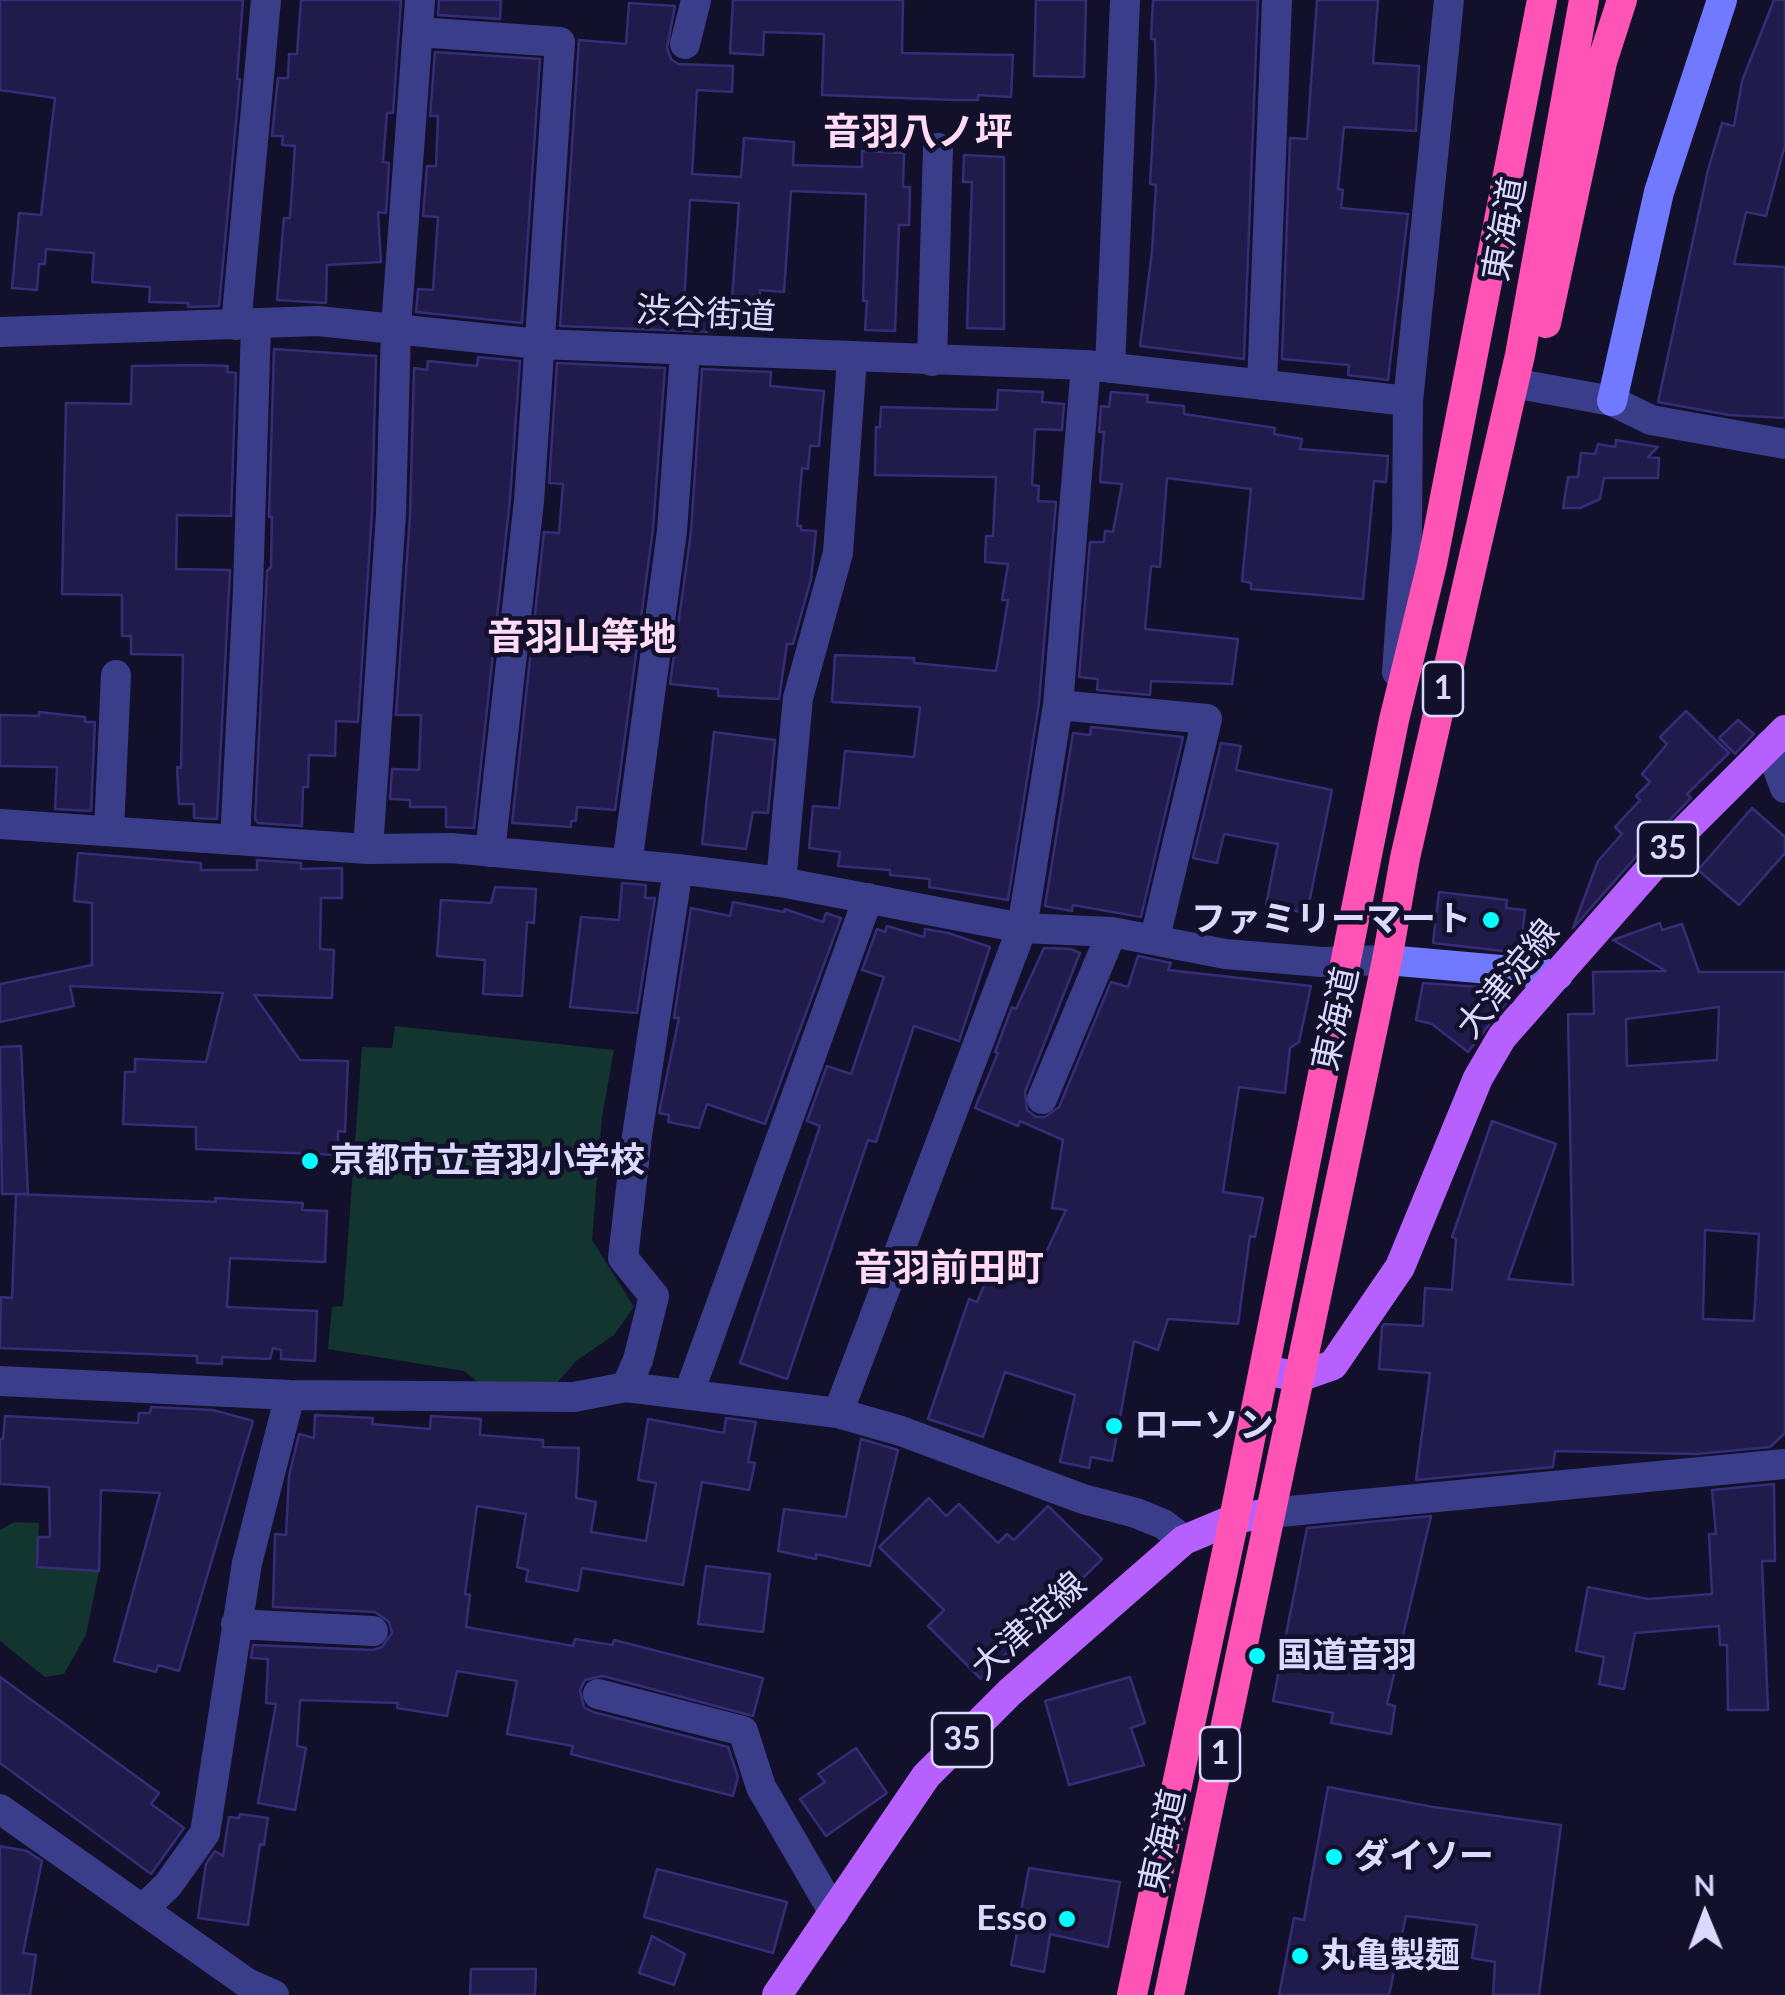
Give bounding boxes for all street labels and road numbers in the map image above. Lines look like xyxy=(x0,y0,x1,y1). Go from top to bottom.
street label: 東海道 xyxy=(1475,174,1535,284)
street label: 渋谷街道 xyxy=(635,289,777,339)
road number: 1 xyxy=(1423,662,1463,716)
road number: 35 xyxy=(1638,822,1698,876)
street label: 大津淀線 xyxy=(1448,911,1568,1047)
street label: 東海道 xyxy=(1305,963,1367,1075)
street label: 大津淀線 xyxy=(963,1564,1095,1688)
road number: 35 xyxy=(932,1713,992,1767)
road number: 1 xyxy=(1200,1727,1240,1781)
street label: 東海道 xyxy=(1132,1785,1194,1897)

